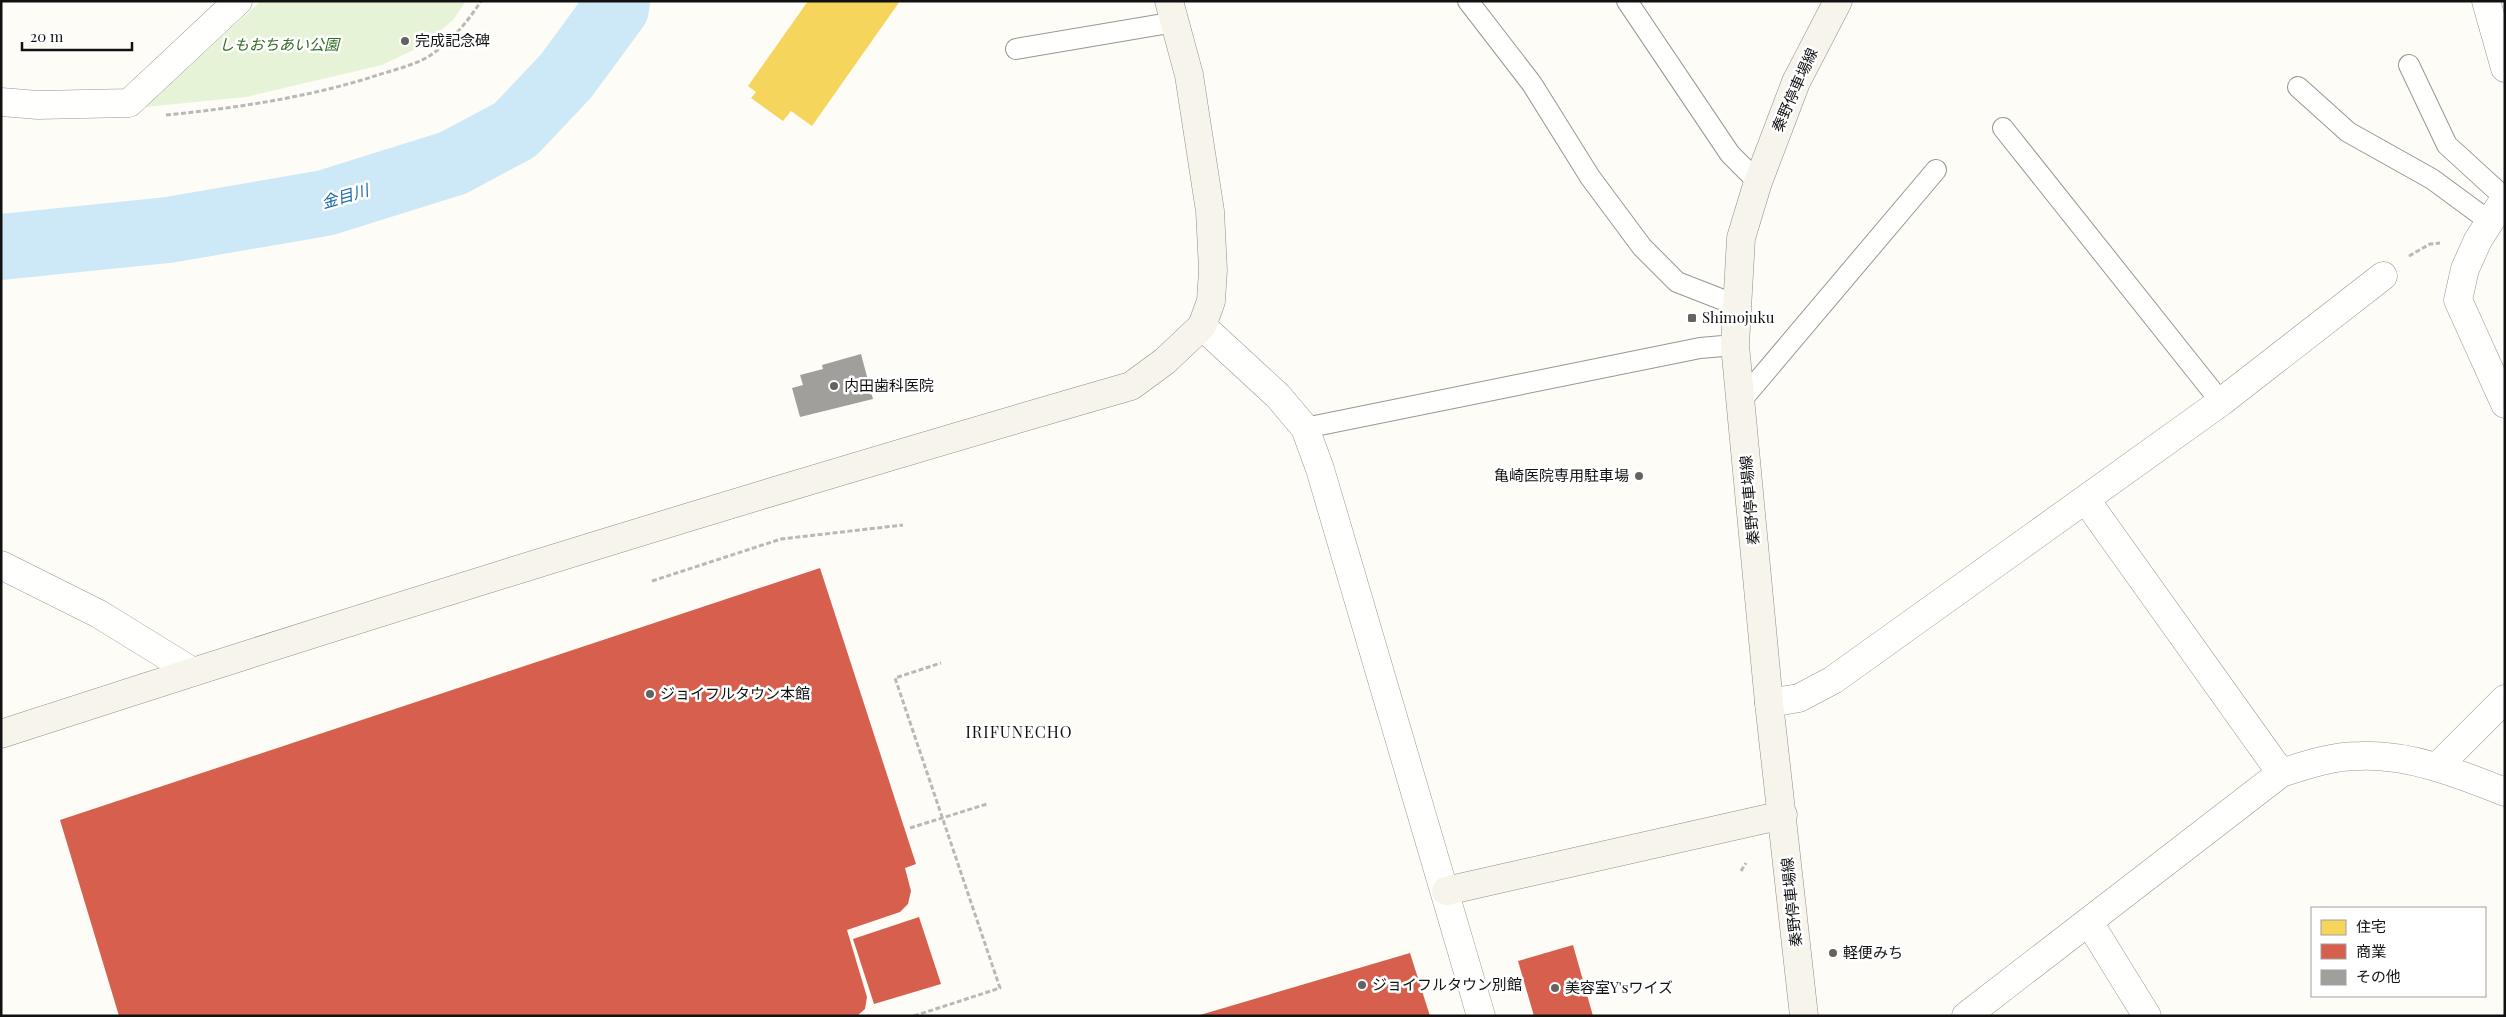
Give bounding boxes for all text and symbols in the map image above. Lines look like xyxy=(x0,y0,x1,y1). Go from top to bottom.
scale bar xyxy=(22,20,132,52)
text: 20 m xyxy=(30,26,64,46)
place label: 完成記念碑 xyxy=(415,30,490,50)
park label: しもおちあい公園 xyxy=(219,34,341,54)
marker: 完成記念碑 xyxy=(399,35,411,47)
street label: 秦野停車場線 xyxy=(1767,44,1822,135)
water label: 金目川 xyxy=(319,178,373,212)
place label: Shimojuku xyxy=(1702,307,1775,327)
marker: Shimojuku xyxy=(1686,312,1698,324)
place label: 内田歯科医院 xyxy=(844,375,934,395)
marker: 内田歯科医院 xyxy=(828,380,840,392)
street label: 秦野停車場線 xyxy=(1735,454,1763,546)
place label: 亀崎医院専用駐車場 xyxy=(1494,465,1629,485)
marker: 亀崎医院専用駐車場 xyxy=(1633,470,1645,482)
place label: ジョイフルタウン本館 xyxy=(660,683,810,703)
marker: ジョイフルタウン本館 xyxy=(644,688,656,700)
district label: IRIFUNECHO xyxy=(965,721,1073,742)
street label: 秦野停車場線 xyxy=(1776,856,1806,948)
legend xyxy=(2311,907,2486,997)
text: 住宅 xyxy=(2356,916,2386,936)
text: 商業 xyxy=(2356,941,2386,961)
place label: 軽便みち xyxy=(1843,942,1903,962)
marker: 軽便みち xyxy=(1827,947,1839,959)
text: その他 xyxy=(2356,966,2401,986)
place label: ジョイフルタウン別館 xyxy=(1372,974,1522,994)
place label: 美容室Y'sワイズ xyxy=(1565,977,1673,997)
marker: ジョイフルタウン別館 xyxy=(1356,979,1368,991)
marker: 美容室Y'sワイズ xyxy=(1549,982,1561,994)

